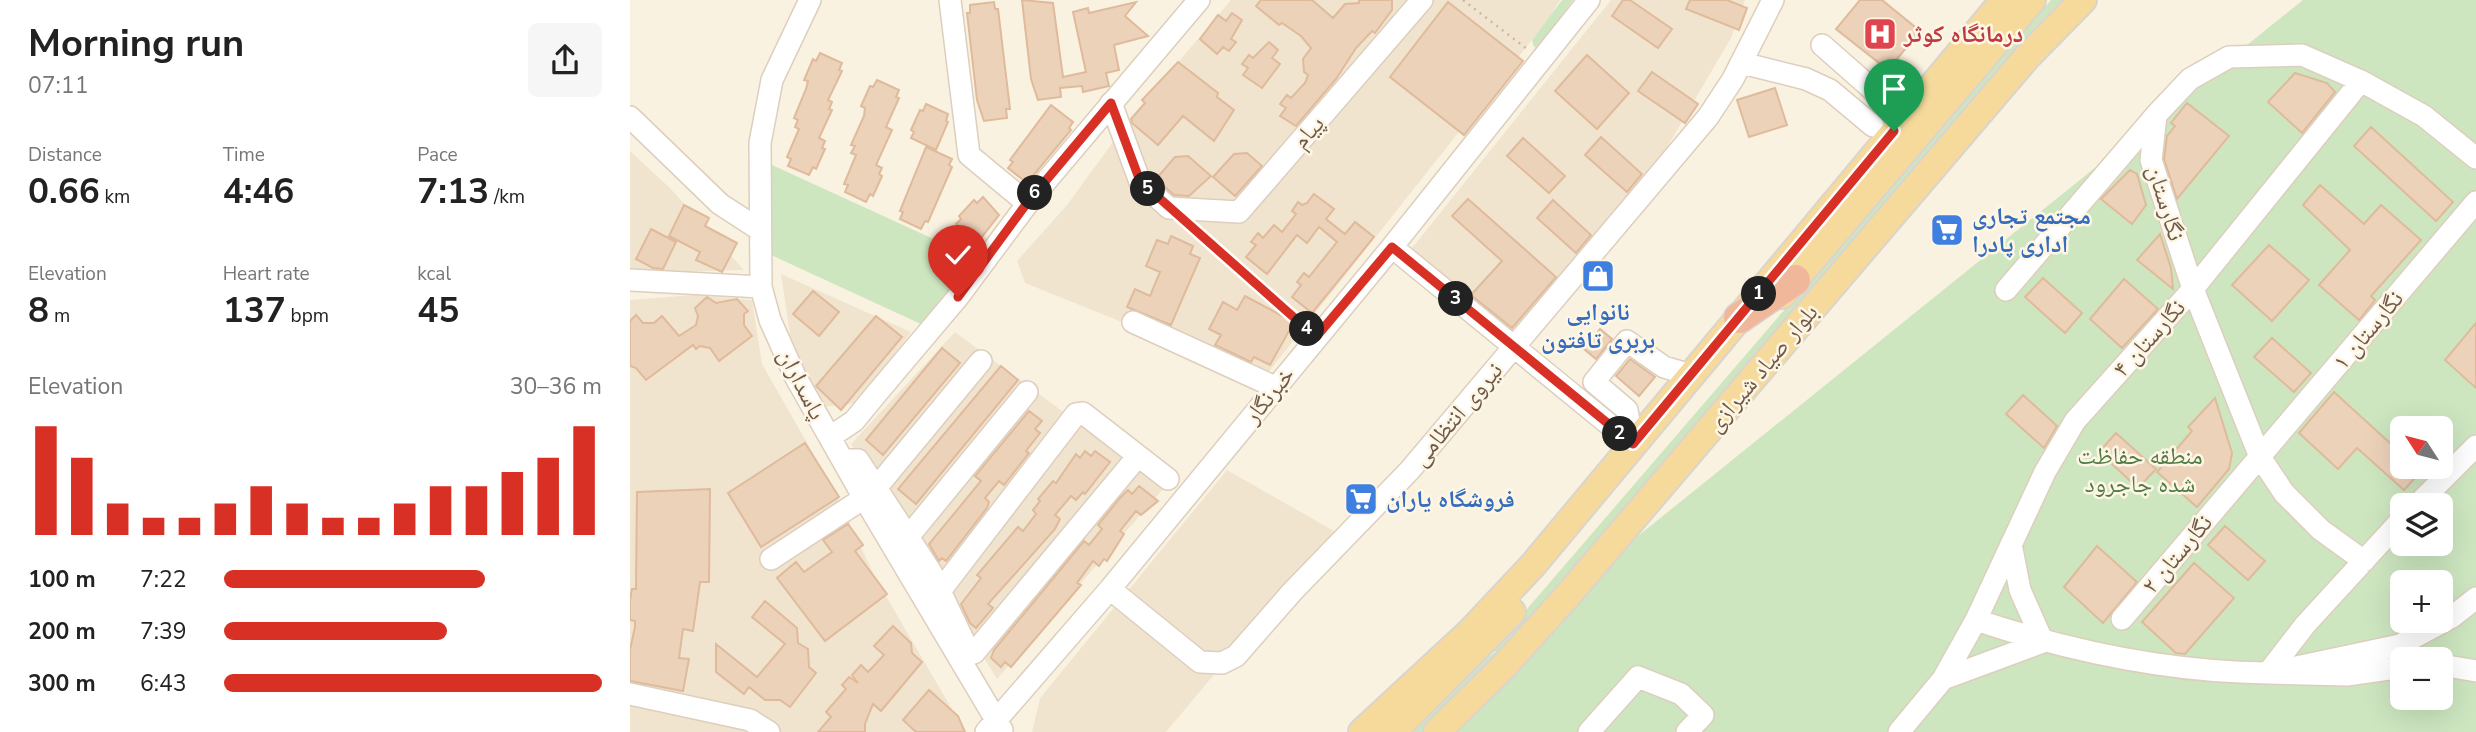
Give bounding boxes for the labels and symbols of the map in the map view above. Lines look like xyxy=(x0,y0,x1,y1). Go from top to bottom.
hospital icon: درمانگاه کوثر xyxy=(1861,15,1899,53)
place label: درمانگاه کوثر xyxy=(1903,18,2023,50)
pin xyxy=(1864,59,1924,131)
street label: پیام xyxy=(1285,108,1331,156)
street label: نگارستان xyxy=(2139,161,2193,245)
pin: 5 xyxy=(1130,172,1166,206)
pin: 6 xyxy=(1018,176,1052,210)
place label: مجتمع تجاری اداری پادرا xyxy=(1972,200,2091,260)
supermarket icon: مجتمع تجاری اداری پادرا xyxy=(1928,211,1966,249)
pin xyxy=(928,225,988,297)
shop icon: نانوایی بربری تافتون xyxy=(1579,257,1617,295)
pin: 1 xyxy=(1742,276,1776,312)
pin: 3 xyxy=(1438,282,1474,316)
street label: نگارستان ۱ xyxy=(2325,284,2411,376)
street label: نگارستان ۴ xyxy=(2105,292,2193,384)
place label: نانوایی بربری تافتون xyxy=(1541,296,1655,356)
street label: بلوار صیاد شیرازی xyxy=(1699,297,1825,439)
pin: 4 xyxy=(1290,312,1324,346)
street label: پاسداران xyxy=(770,343,834,425)
street label: نیروی انتظامی xyxy=(1404,355,1510,473)
street label: خبرنگار xyxy=(1236,360,1302,431)
pin: 2 xyxy=(1602,416,1637,452)
north arrow xyxy=(2390,416,2454,480)
park label: منطقه حفاظت شده جاجرود xyxy=(2077,440,2203,500)
supermarket icon: فروشگاه یاران xyxy=(1342,480,1380,518)
place label: فروشگاه یاران xyxy=(1386,483,1515,515)
street label: نگارستان ۲ xyxy=(2134,508,2220,600)

